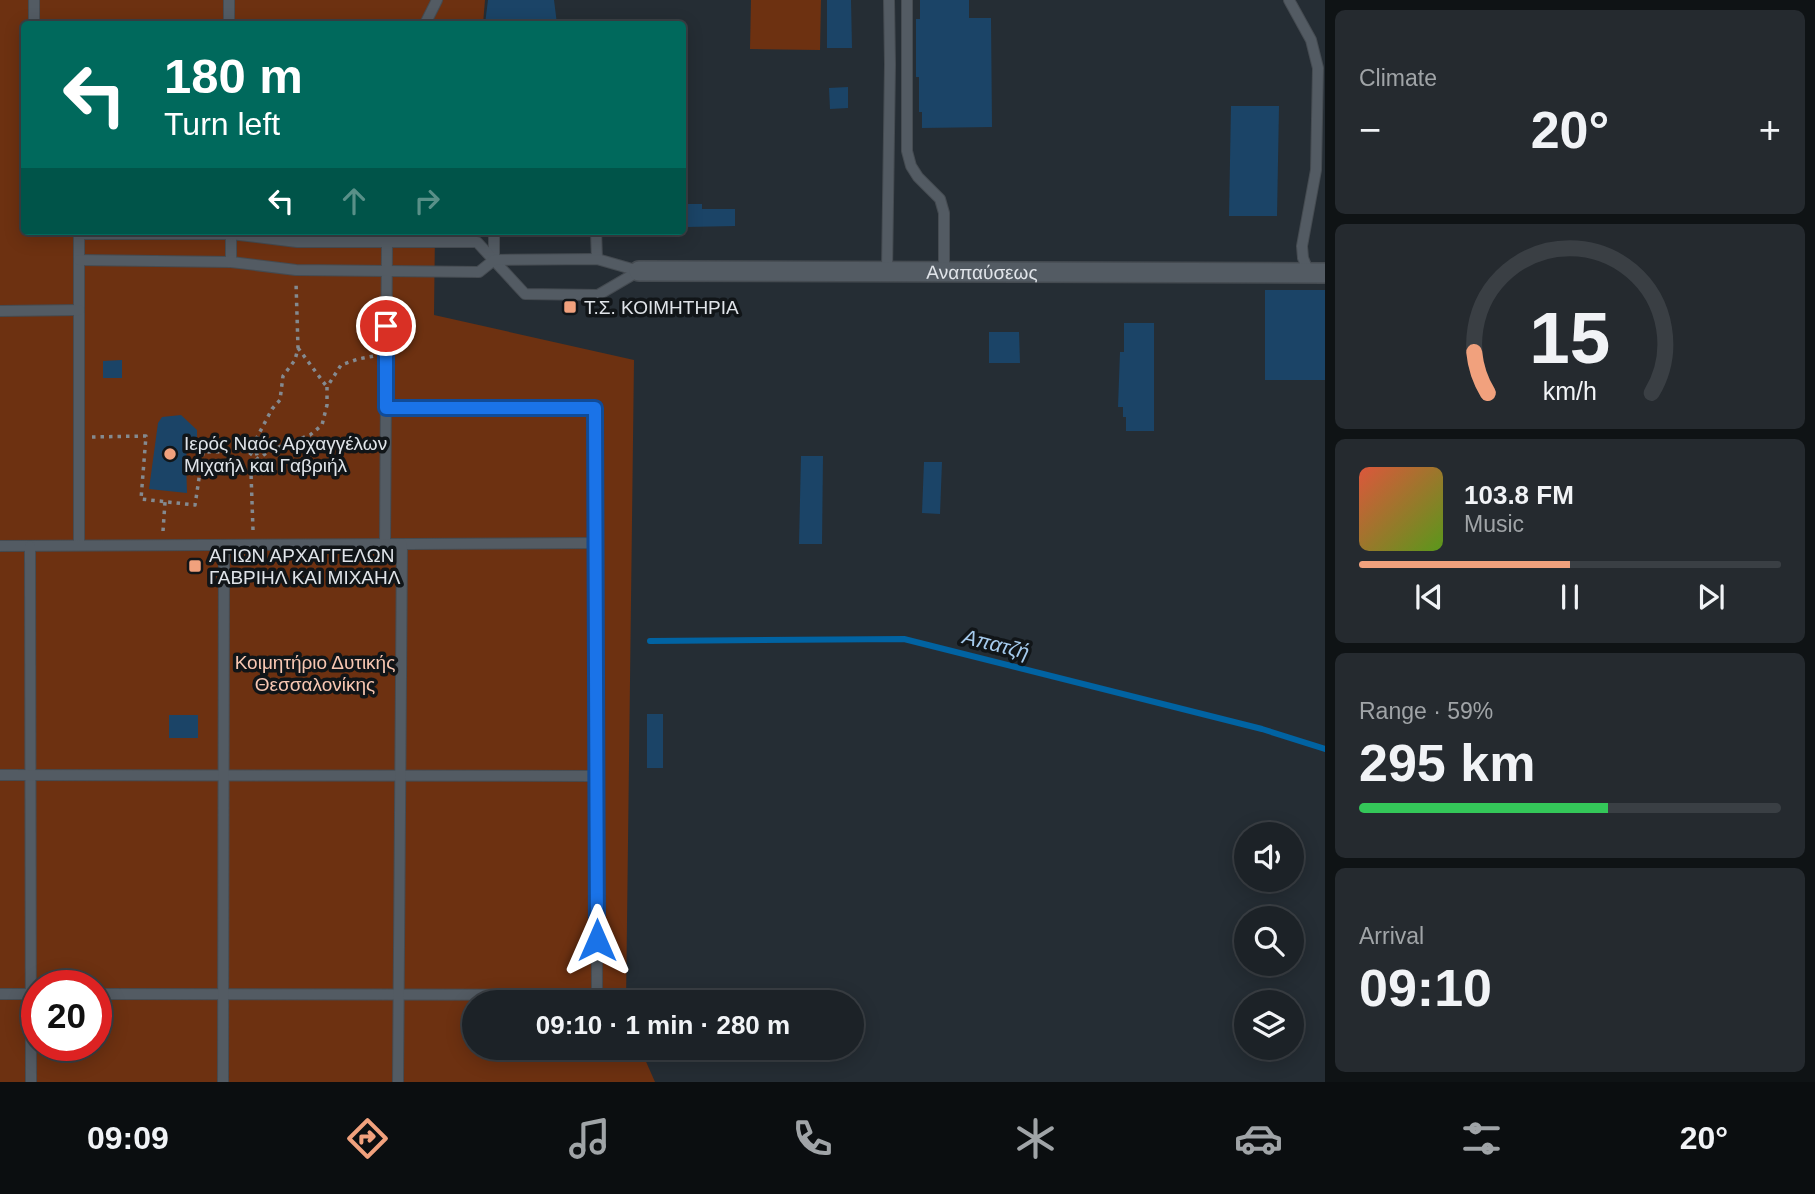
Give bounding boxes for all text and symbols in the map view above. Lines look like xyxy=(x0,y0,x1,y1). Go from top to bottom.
icon: left xyxy=(49,49,140,140)
text: 180 m xyxy=(164,49,303,103)
text: Climate xyxy=(1359,65,1437,91)
text: 20° xyxy=(1531,101,1609,159)
text: Turn left xyxy=(164,106,280,142)
text: − xyxy=(1359,109,1381,151)
text: + xyxy=(1759,109,1781,151)
icon: left xyxy=(262,182,300,220)
icon: ahead xyxy=(335,182,373,220)
icon: right xyxy=(408,182,446,220)
street label: Αναπαύσεως xyxy=(926,261,1038,283)
pin xyxy=(356,296,416,356)
place label: Τ.Σ. ΚΟΙΜΗΤΗΡΙΑ xyxy=(584,297,739,318)
text: 15 xyxy=(1530,297,1610,378)
marker: Τ.Σ. ΚΟΙΜΗΤΗΡΙΑ xyxy=(562,299,578,315)
icon: arrive xyxy=(367,307,405,345)
text: km/h xyxy=(1543,376,1597,404)
place label: Ιερός Ναός Αρχαγγέλων Μιχαήλ και Γαβριήλ xyxy=(184,433,387,476)
marker: Ιερός Ναός Αρχαγγέλων Μιχαήλ και Γαβριήλ xyxy=(162,446,178,462)
text: 103.8 FM xyxy=(1464,480,1574,510)
text: Music xyxy=(1464,511,1524,537)
place label: ΑΓΙΩΝ ΑΡΧΑΓΓΕΛΩΝ ΓΑΒΡΙΗΛ ΚΑΙ ΜΙΧΑΗΛ xyxy=(209,545,401,588)
marker: ΑΓΙΩΝ ΑΡΧΑΓΓΕΛΩΝ ΓΑΒΡΙΗΛ ΚΑΙ ΜΙΧΑΗΛ xyxy=(187,558,203,574)
icon: previous xyxy=(1410,578,1448,616)
icon: pause xyxy=(1551,578,1589,616)
icon: next xyxy=(1692,578,1730,616)
water label: Απατζή xyxy=(959,624,1032,663)
park label: Κοιμητήριο Δυτικής Θεσσαλονίκης xyxy=(235,652,395,695)
text: Range · 59% xyxy=(1359,698,1493,724)
text: 295 km xyxy=(1359,734,1535,792)
map controls xyxy=(1234,822,1304,1060)
button: sound xyxy=(1234,822,1304,892)
position arrow xyxy=(560,903,634,977)
button: search xyxy=(1234,906,1304,976)
text: Arrival xyxy=(1359,923,1424,949)
text: 09:10 xyxy=(1359,959,1492,1017)
speed limit sign: 20 xyxy=(21,970,112,1061)
button: layers xyxy=(1234,990,1304,1060)
text: 09:10 · 1 min · 280 m xyxy=(536,1010,790,1040)
icon: directions xyxy=(343,1114,392,1163)
icon: music xyxy=(565,1114,614,1163)
icon: phone xyxy=(788,1114,837,1163)
icon: climate xyxy=(1011,1114,1060,1163)
icon: car xyxy=(1234,1114,1283,1163)
icon: filters xyxy=(1457,1114,1506,1163)
text: 09:09 xyxy=(87,1120,169,1156)
text: 20° xyxy=(1680,1120,1728,1156)

